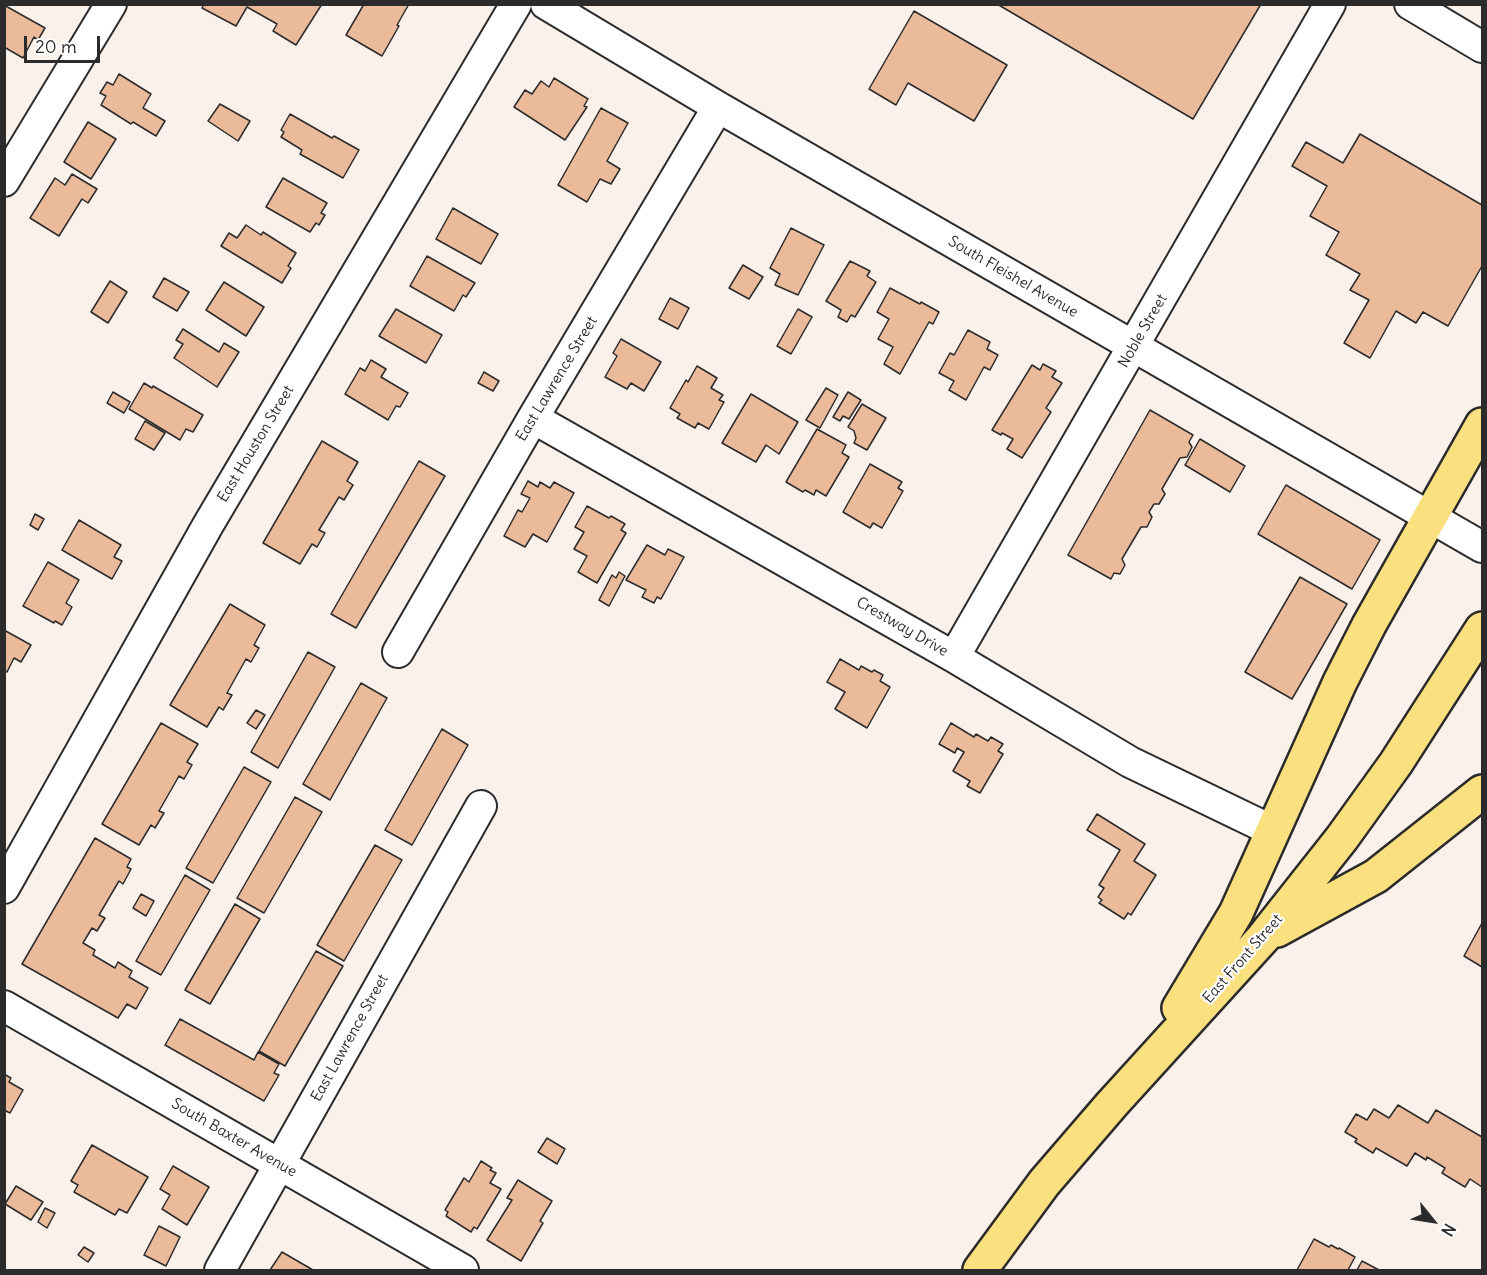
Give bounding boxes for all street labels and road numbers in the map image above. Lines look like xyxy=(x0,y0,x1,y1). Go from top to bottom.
street label: South Fleishel Avenue xyxy=(945,232,1081,322)
street label: Noble Street xyxy=(1115,291,1171,371)
street label: East Lawrence Street xyxy=(513,313,601,445)
street label: East Houston Street xyxy=(214,382,298,506)
street label: Crestway Drive xyxy=(853,593,951,661)
street label: East Front Street xyxy=(1199,911,1287,1007)
street label: East Lawrence Street xyxy=(308,971,392,1105)
street label: South Baxter Avenue xyxy=(168,1095,300,1181)

